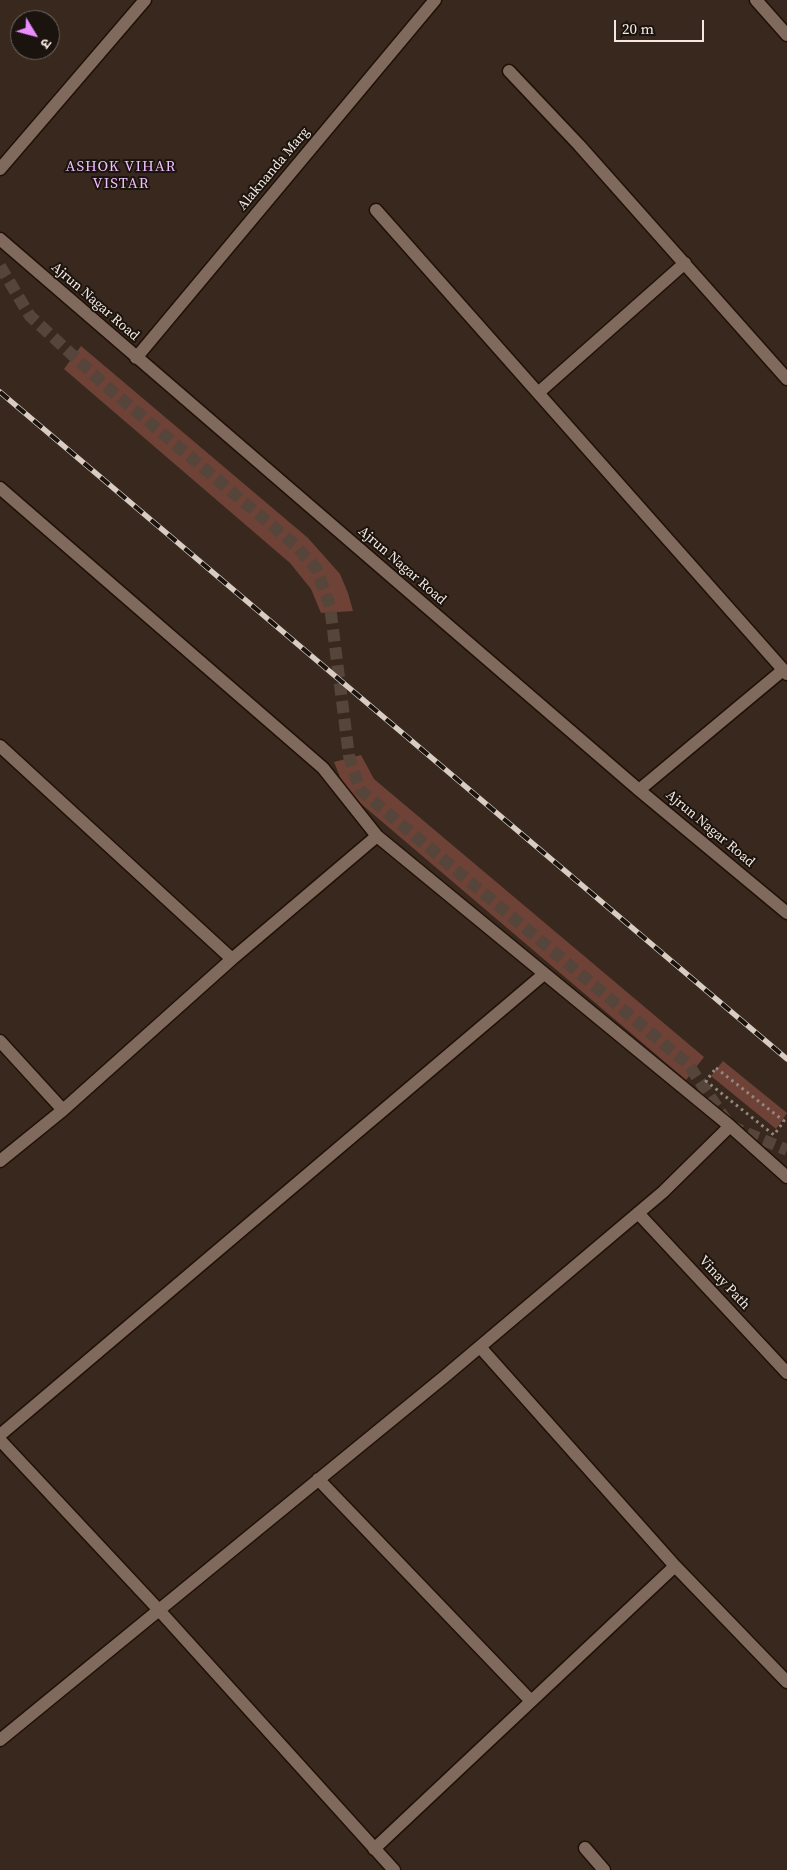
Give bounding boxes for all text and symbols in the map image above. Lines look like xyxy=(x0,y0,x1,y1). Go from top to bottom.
north arrow xyxy=(10,10,60,60)
scale bar xyxy=(617,10,707,42)
text: 20 m xyxy=(622,18,654,39)
text: उ xyxy=(36,34,57,53)
street label: Alaknanda Marg xyxy=(235,124,313,214)
district label: ASHOK VIHAR VISTAR xyxy=(64,158,178,193)
street label: Ajrun Nagar Road xyxy=(48,259,142,345)
street label: Ajrun Nagar Road xyxy=(355,523,449,609)
street label: Ajrun Nagar Road xyxy=(662,787,758,871)
street label: Vinay Path xyxy=(695,1253,753,1313)

